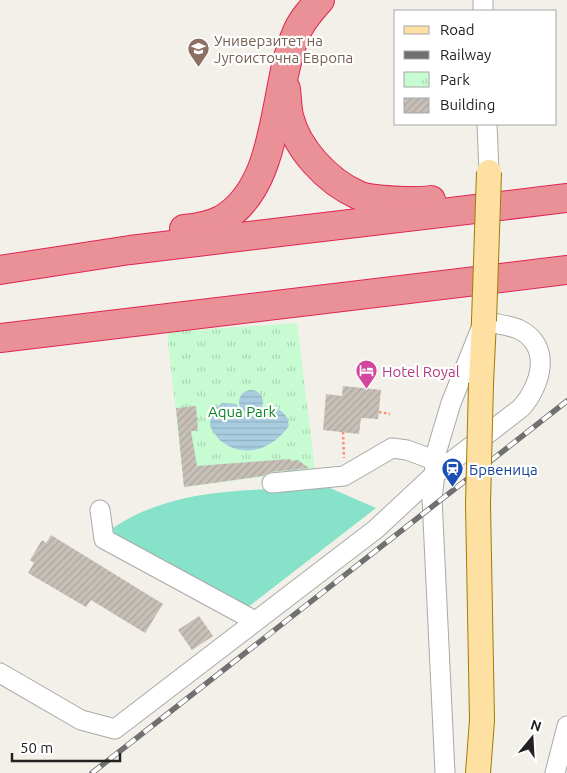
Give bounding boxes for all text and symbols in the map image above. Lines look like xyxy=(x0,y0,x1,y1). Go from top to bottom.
legend xyxy=(394,10,557,125)
text: Road xyxy=(440,21,475,38)
place label: Универзитет на Југоисточна Европа xyxy=(214,32,353,66)
school or university icon: Универзитет на Југоисточна Европа xyxy=(186,37,210,68)
text: Railway xyxy=(440,46,491,63)
text: Park xyxy=(440,71,470,88)
text: Building xyxy=(440,96,495,113)
hotel icon: Hotel Royal xyxy=(354,359,378,390)
place label: Hotel Royal xyxy=(382,363,460,380)
park label: Aqua Park xyxy=(208,403,276,420)
station icon: Брвеница xyxy=(441,457,465,488)
place label: Брвеница xyxy=(469,461,538,478)
north arrow xyxy=(507,713,557,763)
text: N xyxy=(529,716,543,735)
scale bar xyxy=(12,730,120,762)
text: 50 m xyxy=(20,739,53,756)

